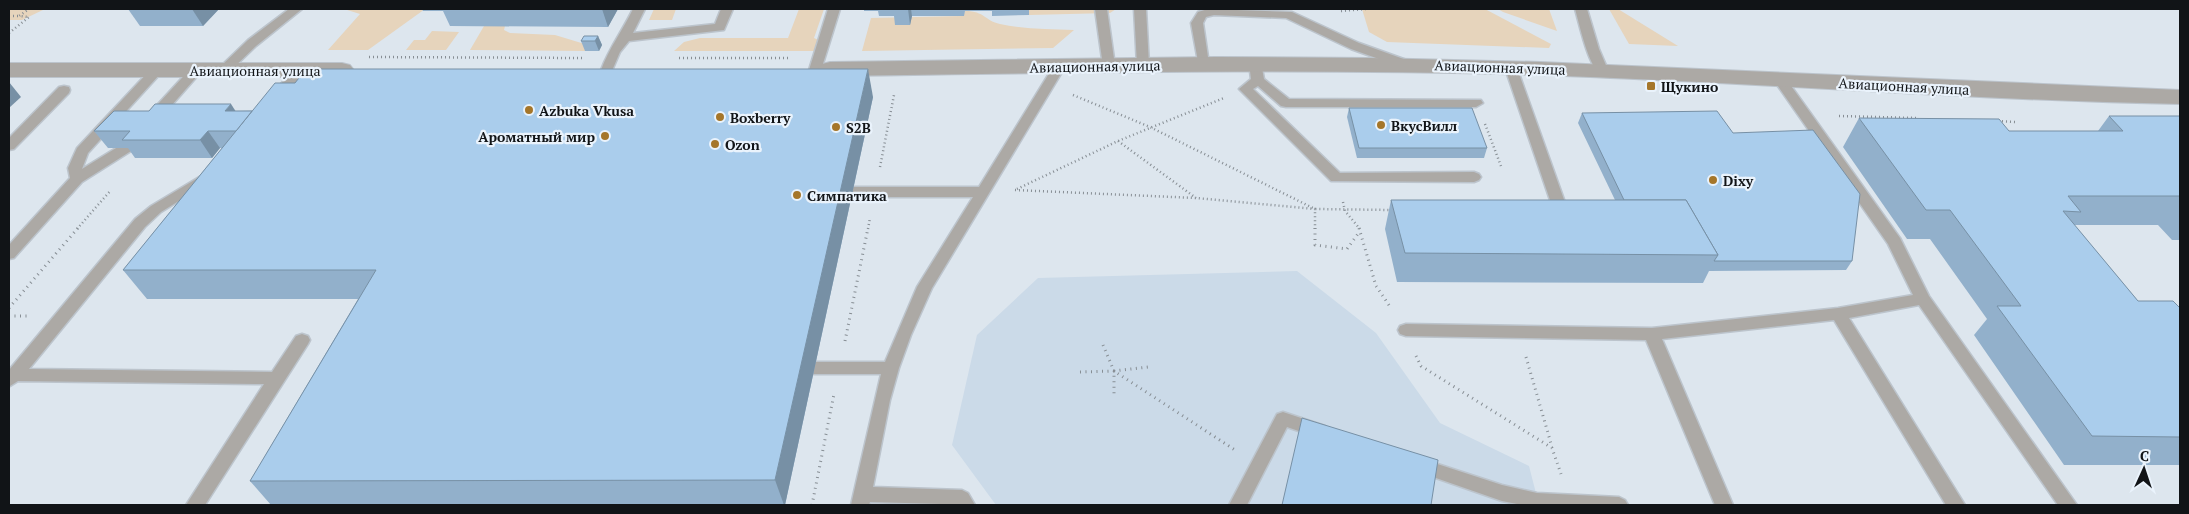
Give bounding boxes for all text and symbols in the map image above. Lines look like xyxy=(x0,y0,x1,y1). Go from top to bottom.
street label: Авиационная улица xyxy=(1029,55,1161,77)
street label: Авиационная улица xyxy=(1434,55,1566,79)
street label: Авиационная улица xyxy=(189,61,321,80)
street label: Авиационная улица xyxy=(1838,73,1970,99)
place label: Щукино xyxy=(1661,77,1718,96)
marker: Щукино xyxy=(1645,80,1657,92)
place label: Azbuka Vkusa xyxy=(539,101,634,120)
marker: Azbuka Vkusa xyxy=(523,104,535,116)
place label: Boxberry xyxy=(730,108,791,127)
marker: Boxberry xyxy=(714,111,726,123)
place label: ВкусВилл xyxy=(1391,116,1457,135)
place label: S2B xyxy=(846,118,871,137)
marker: ВкусВилл xyxy=(1375,119,1387,131)
marker: S2B xyxy=(830,121,842,133)
place label: Ароматный мир xyxy=(478,127,595,146)
marker: Ароматный мир xyxy=(599,130,611,142)
place label: Ozon xyxy=(725,135,760,154)
marker: Ozon xyxy=(709,138,721,150)
place label: Dixy xyxy=(1723,171,1754,190)
marker: Dixy xyxy=(1707,174,1719,186)
place label: Симпатика xyxy=(807,186,887,205)
marker: Симпатика xyxy=(791,189,803,201)
north arrow xyxy=(2119,444,2169,494)
text: С xyxy=(2140,446,2150,465)

